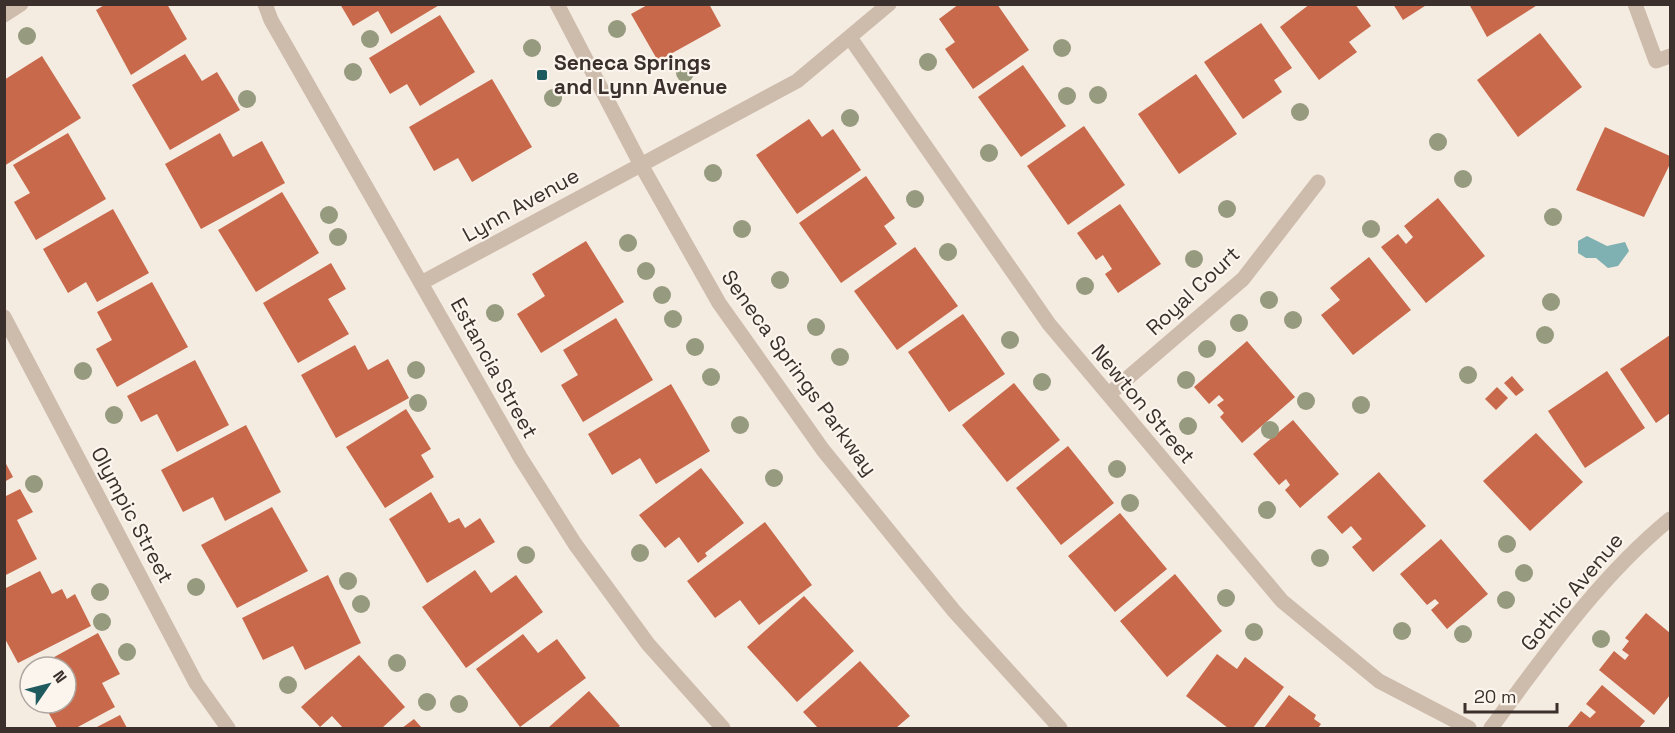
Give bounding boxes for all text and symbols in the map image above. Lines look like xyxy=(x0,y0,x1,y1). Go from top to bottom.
place label: Seneca Springs and Lynn Avenue xyxy=(554,49,727,100)
marker: Seneca Springs and Lynn Avenue xyxy=(535,68,549,82)
street label: Lynn Avenue xyxy=(458,161,584,248)
street label: Royal Court xyxy=(1140,240,1245,341)
street label: Seneca Springs Parkway xyxy=(716,264,883,481)
street label: Estancia Street xyxy=(445,293,544,443)
street label: Newton Street xyxy=(1086,338,1201,469)
street label: Olympic Street xyxy=(85,442,180,588)
street label: Gothic Avenue xyxy=(1514,527,1629,656)
north arrow xyxy=(18,655,78,715)
text: N xyxy=(48,666,72,687)
scale bar xyxy=(1465,676,1556,714)
text: 20 m xyxy=(1474,685,1517,708)

